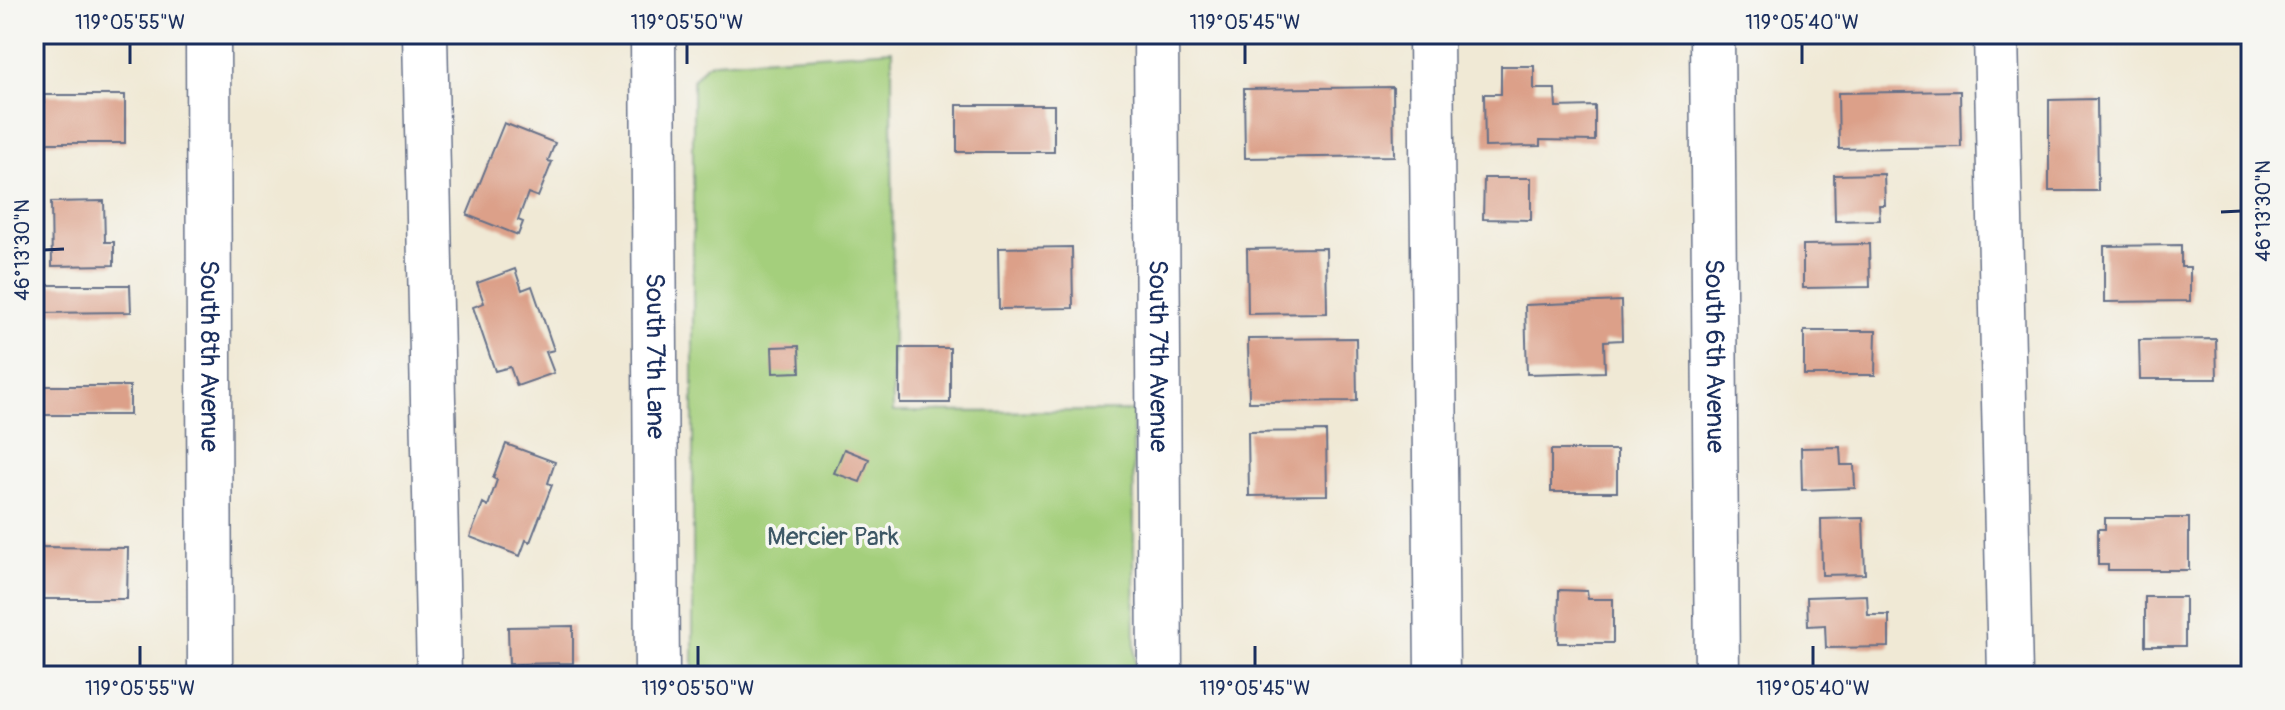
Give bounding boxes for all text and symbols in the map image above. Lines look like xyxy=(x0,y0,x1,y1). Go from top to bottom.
text: 119°05'55"W xyxy=(75,10,185,35)
text: 119°05'50"W xyxy=(631,10,743,35)
text: 119°05'45"W xyxy=(1190,10,1300,35)
text: 119°05'40"W xyxy=(1745,10,1859,35)
text: 46°13'30"N xyxy=(2251,160,2276,262)
text: 46°13'30"N xyxy=(10,199,35,301)
street label: South 6th Avenue xyxy=(1698,259,1731,453)
street label: South 8th Avenue xyxy=(193,260,225,452)
street label: South 7th Avenue xyxy=(1141,260,1175,453)
street label: South 7th Lane xyxy=(638,273,672,439)
park label: Mercier Park xyxy=(767,521,899,553)
text: 119°05'55"W xyxy=(85,676,195,701)
text: 119°05'50"W xyxy=(642,676,754,701)
text: 119°05'45"W xyxy=(1200,676,1310,701)
text: 119°05'40"W xyxy=(1756,676,1870,701)

